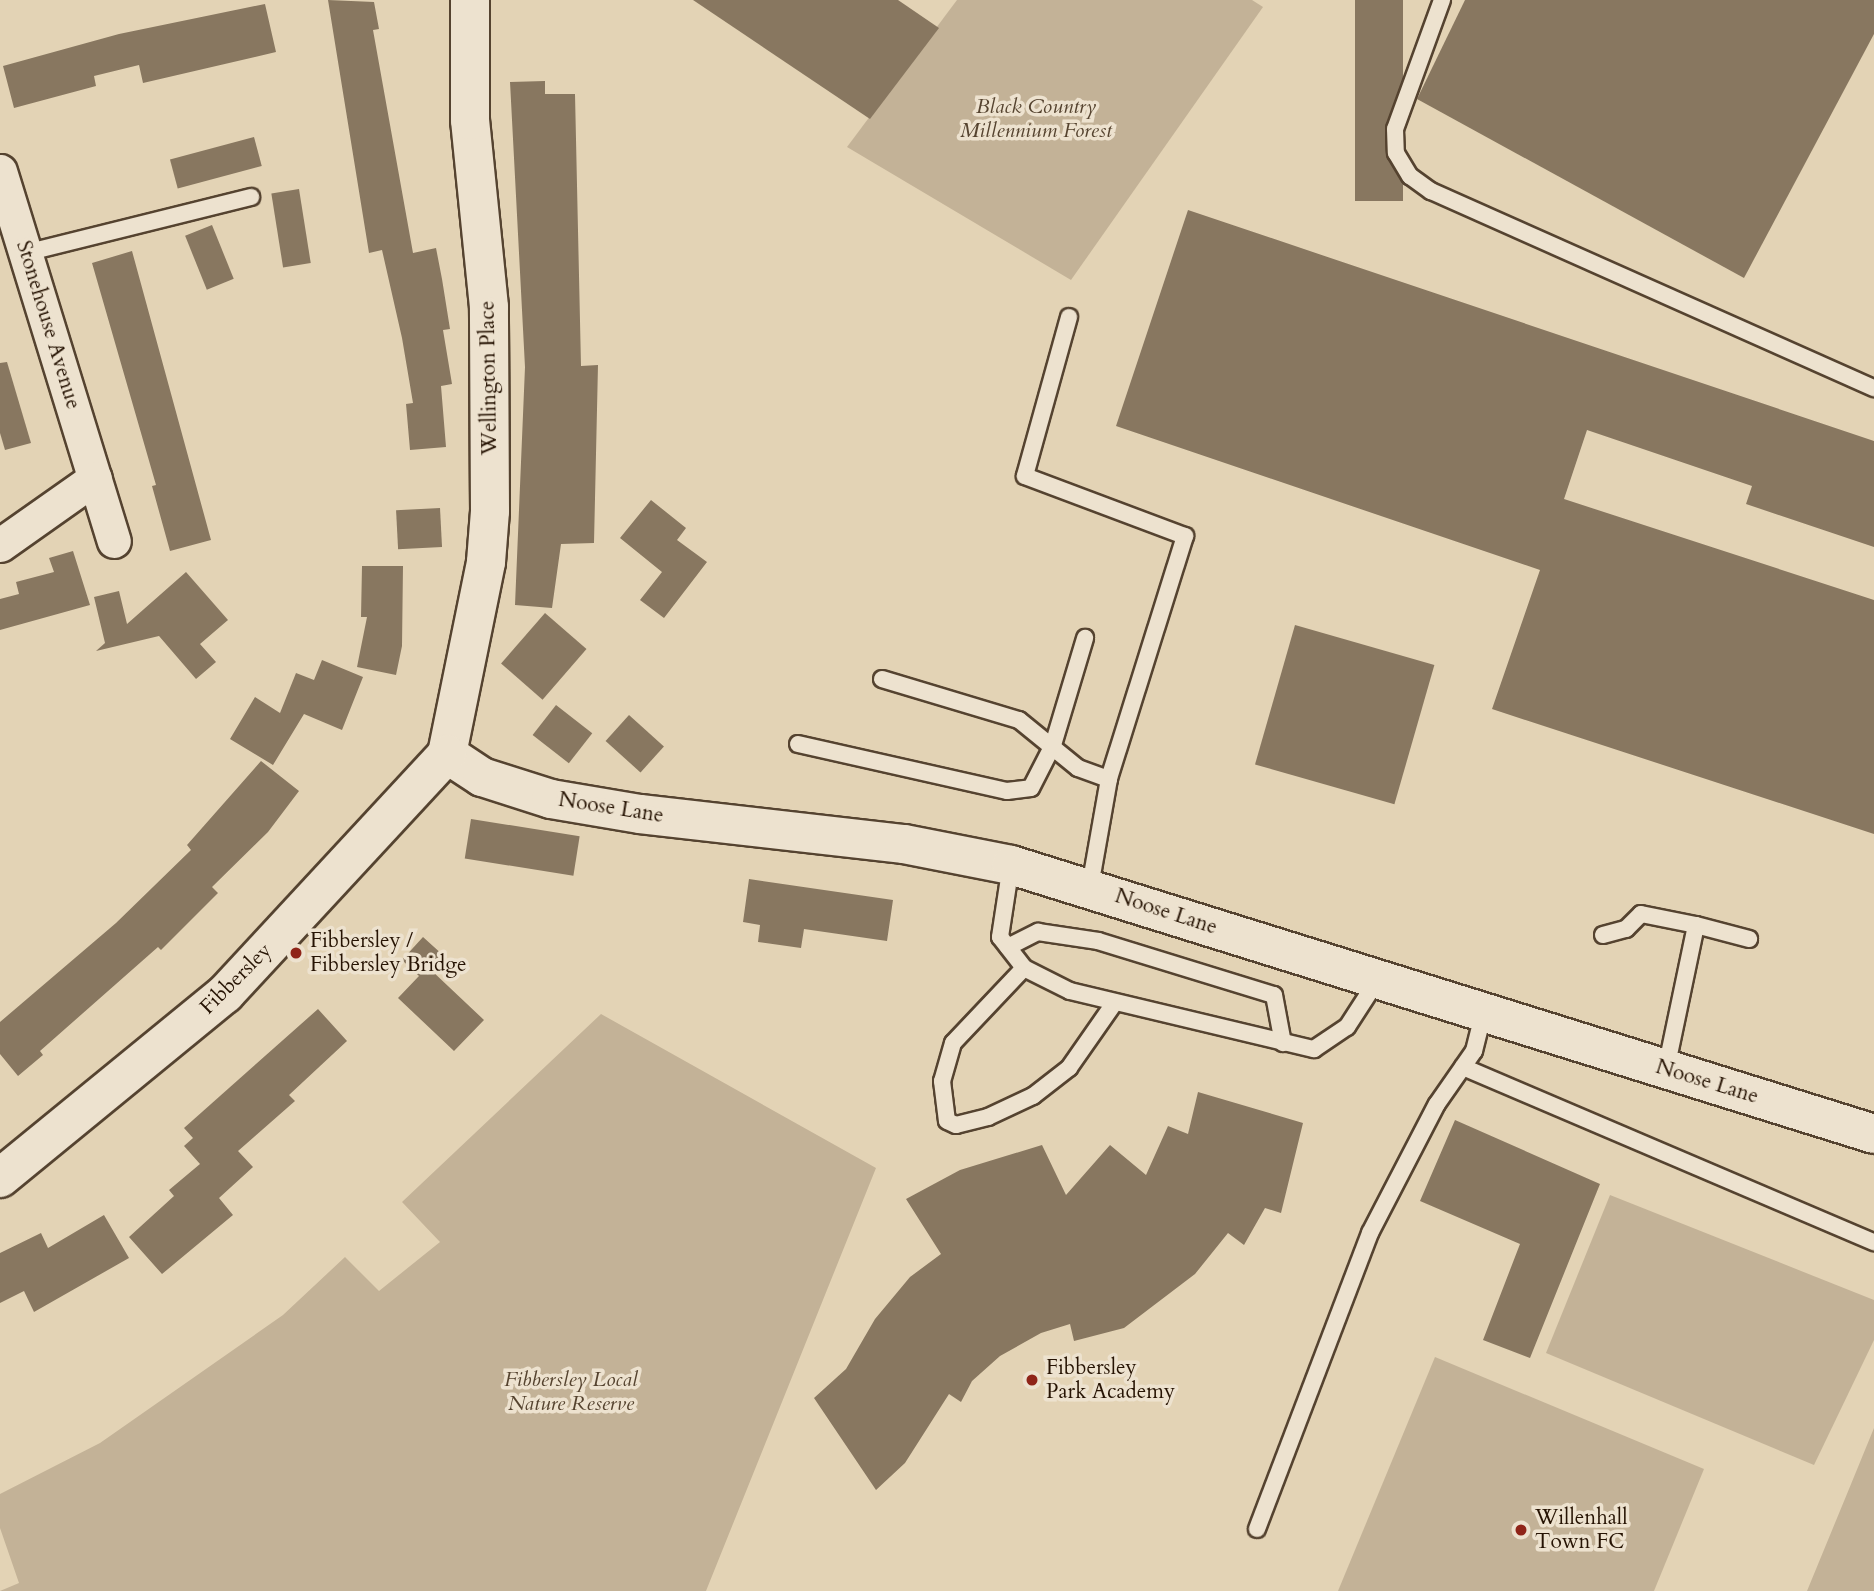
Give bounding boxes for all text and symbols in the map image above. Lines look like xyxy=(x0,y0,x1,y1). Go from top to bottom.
park label: Black Country Millennium Forest xyxy=(960,94,1112,144)
street label: Stonehouse Avenue xyxy=(10,238,86,412)
street label: Wellington Place xyxy=(475,301,503,455)
street label: Noose Lane xyxy=(557,787,665,829)
street label: Noose Lane xyxy=(1112,884,1220,940)
place label: Fibbersley / Fibbersley Bridge xyxy=(310,928,467,978)
street label: Fibbersley xyxy=(195,938,277,1020)
marker: Fibbersley / Fibbersley Bridge xyxy=(288,945,304,961)
street label: Noose Lane xyxy=(1653,1054,1761,1110)
place label: Fibbersley Park Academy xyxy=(1046,1355,1175,1405)
park label: Fibbersley Local Nature Reserve xyxy=(504,1367,638,1417)
marker: Fibbersley Park Academy xyxy=(1024,1372,1040,1388)
place label: Willenhall Town FC xyxy=(1535,1505,1628,1555)
marker: Willenhall Town FC xyxy=(1513,1522,1529,1538)

